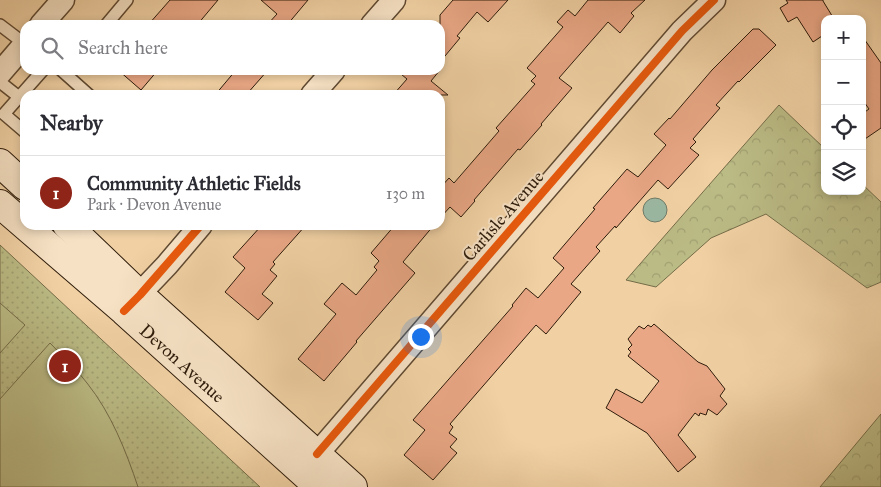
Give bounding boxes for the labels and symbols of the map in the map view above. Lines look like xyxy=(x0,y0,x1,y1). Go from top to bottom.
street label: Carlisle Avenue xyxy=(458,166,548,266)
street label: Devon Avenue xyxy=(135,319,229,407)
your location xyxy=(408,324,434,350)
pin: 1 xyxy=(49,347,81,385)

